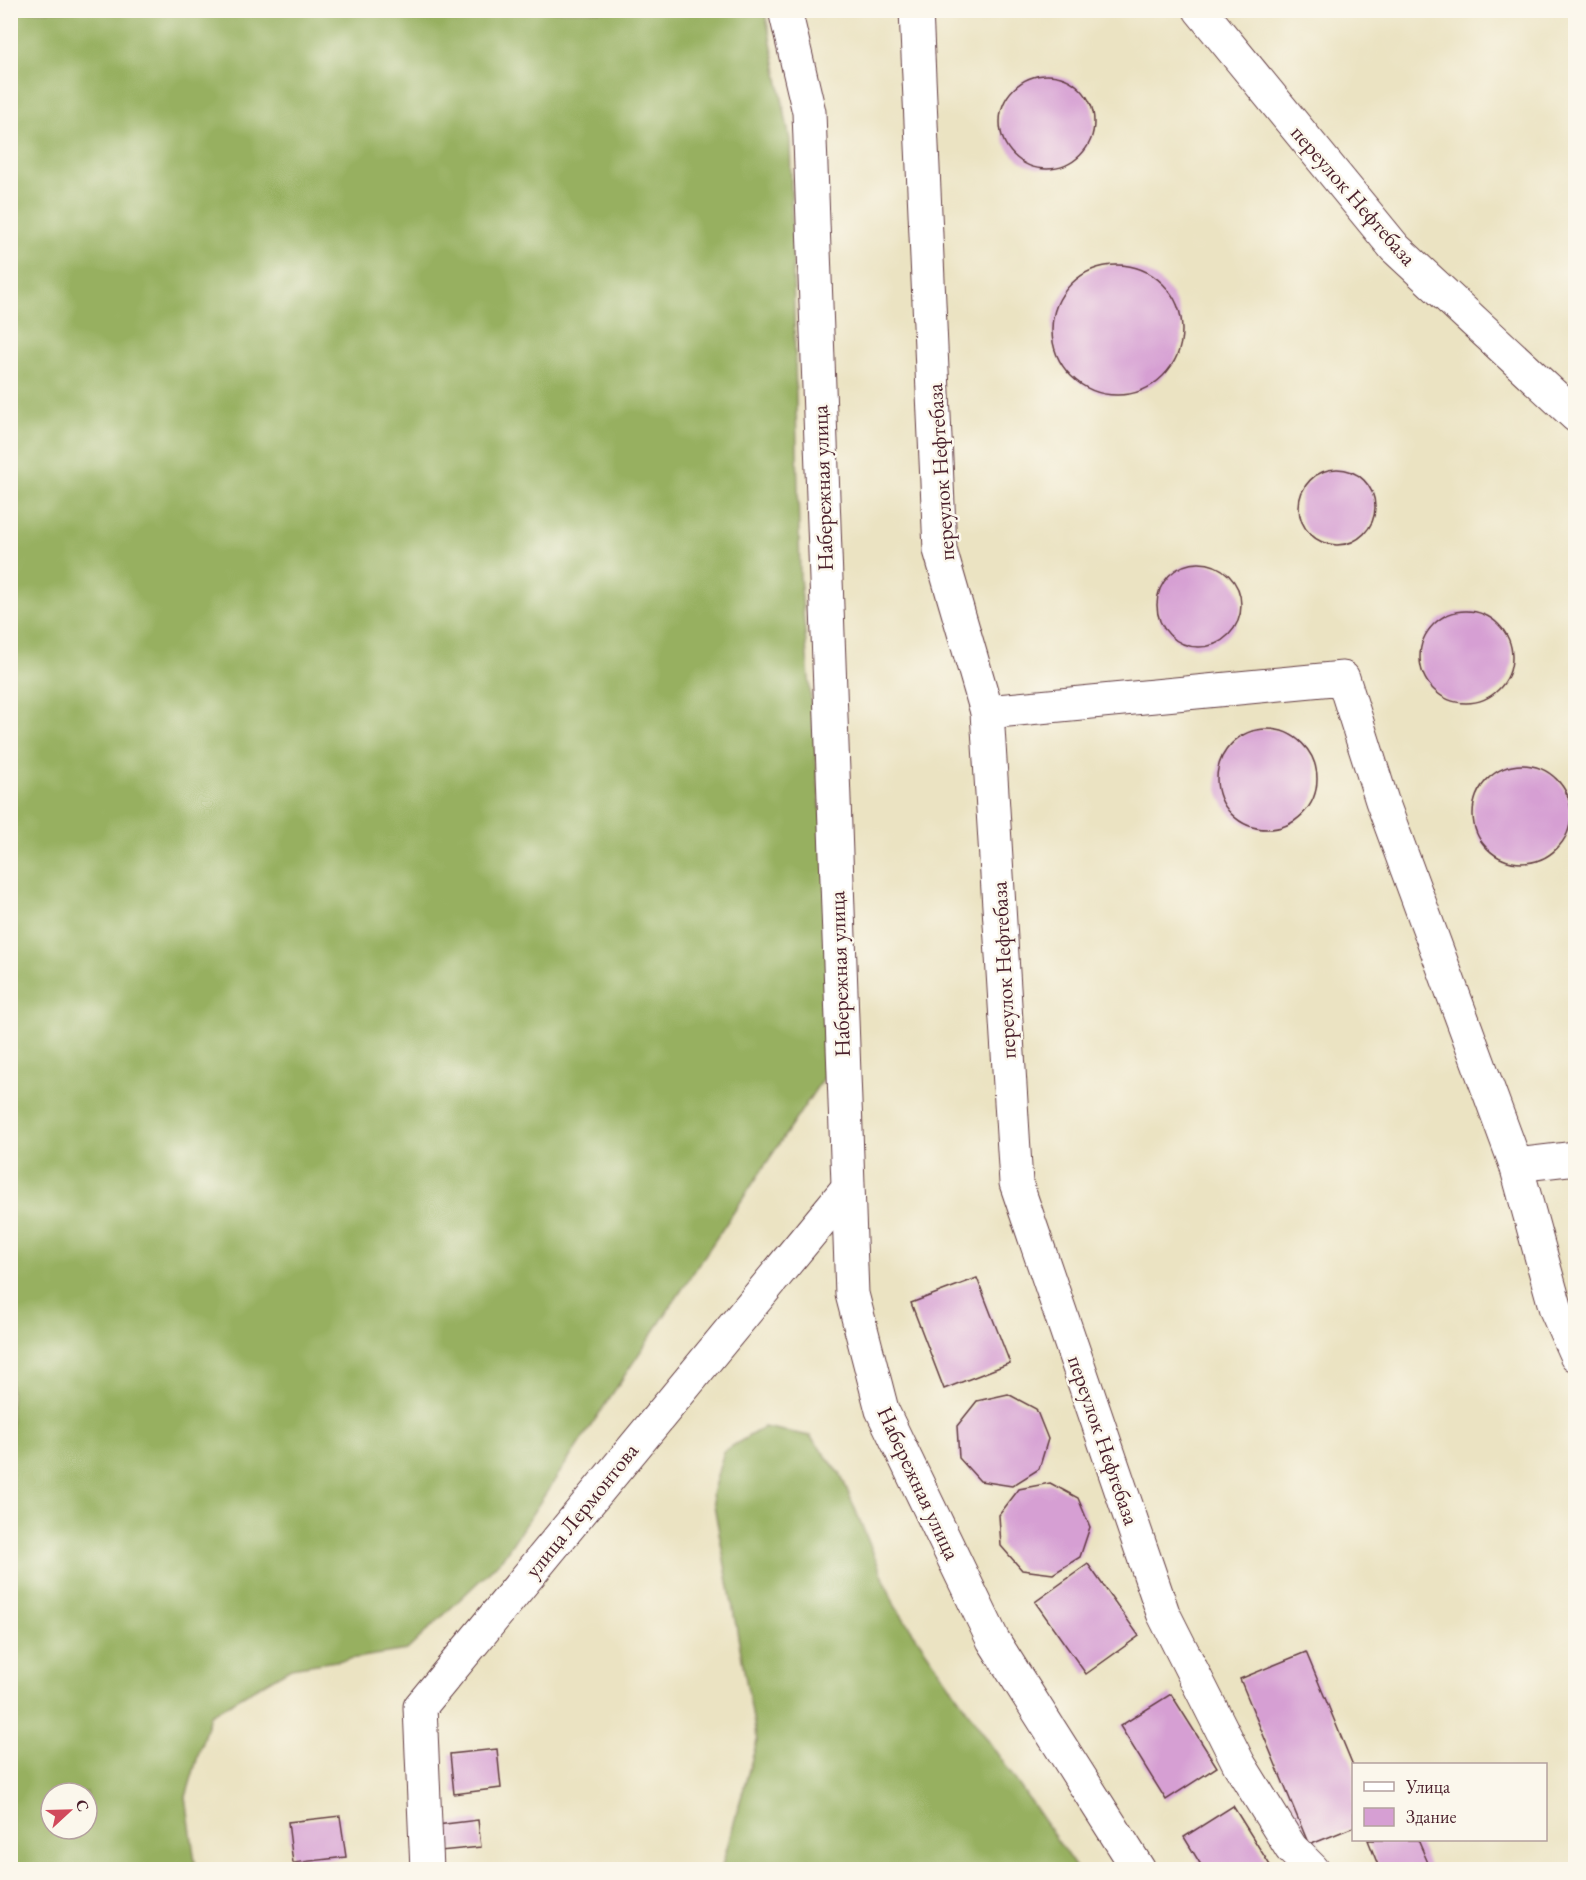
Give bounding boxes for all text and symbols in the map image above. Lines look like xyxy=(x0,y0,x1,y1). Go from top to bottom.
street label: переулок Нефтебаза xyxy=(1284,119,1423,272)
street label: переулок Нефтебаза xyxy=(920,382,961,562)
street label: Набережная улица xyxy=(805,404,840,572)
street label: переулок Нефтебаза xyxy=(984,880,1023,1059)
street label: Набережная улица xyxy=(822,890,857,1058)
street label: переулок Нефтебаза xyxy=(1061,1352,1146,1529)
street label: Набережная улица xyxy=(870,1402,967,1565)
street label: улица Лермонтова xyxy=(518,1437,645,1584)
legend xyxy=(1352,1763,1547,1841)
text: Улица xyxy=(1405,1775,1451,1798)
north arrow xyxy=(39,1781,99,1841)
text: С xyxy=(71,1796,94,1815)
text: Здание xyxy=(1406,1805,1456,1828)

